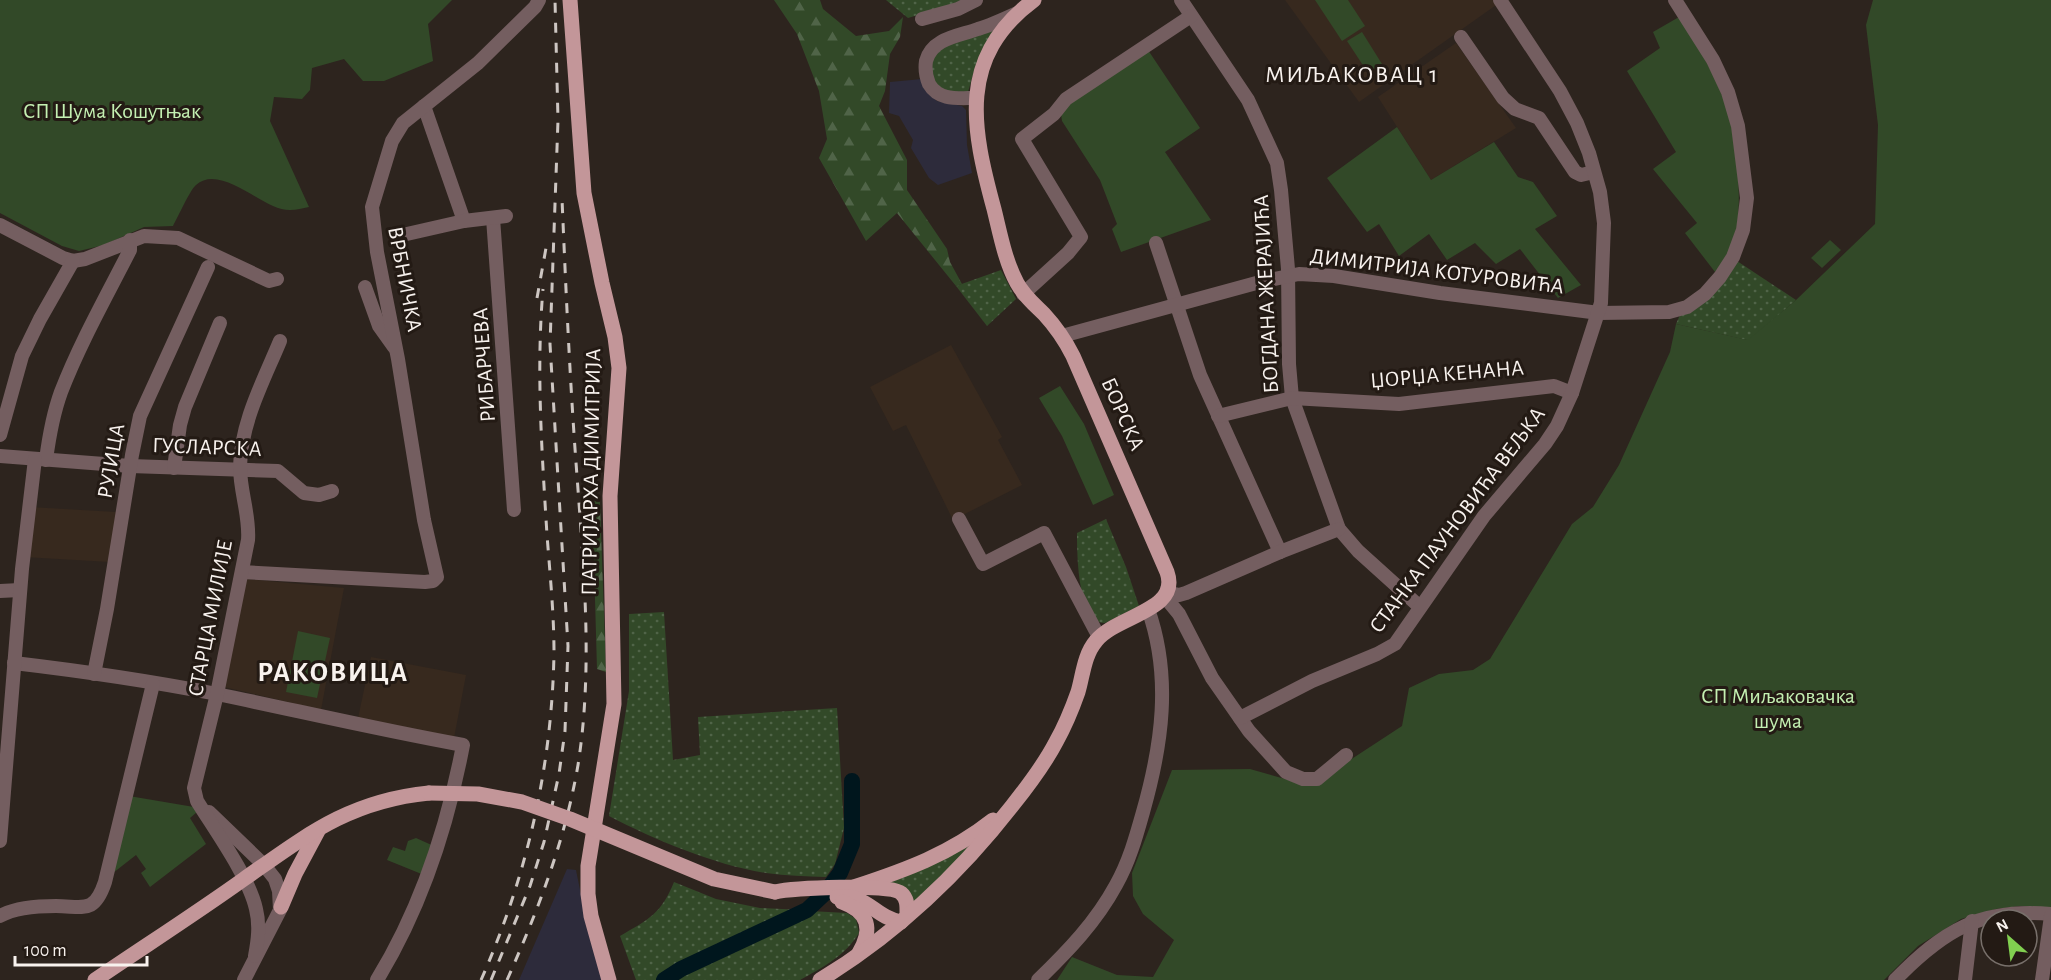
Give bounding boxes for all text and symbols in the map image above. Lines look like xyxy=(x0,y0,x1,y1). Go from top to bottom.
district label: МИЉАКОВАЦ 1 xyxy=(1265,63,1439,87)
park label: СП Шума Кошутњак xyxy=(23,100,201,122)
street label: БОГДАНА ЖЕРАЈИЋА xyxy=(1250,194,1282,394)
street label: ВРБНИЧКА xyxy=(384,225,426,334)
street label: ДИМИТРИЈА КОТУРОВИЋА xyxy=(1309,245,1565,297)
street label: РИБАРЧЕВА xyxy=(469,307,499,423)
street label: ПАТРИЈАРХА ДИМИТРИЈА xyxy=(578,348,604,596)
street label: ЏОРЏА КЕНАНА xyxy=(1369,356,1525,392)
street label: БОРСКА xyxy=(1097,374,1149,454)
street label: СТАНКА ПАУНОВИЋА ВЕЉКА xyxy=(1365,403,1549,637)
street label: РУЈИЦА xyxy=(94,422,128,500)
street label: ГУСЛАРСКА xyxy=(152,434,262,460)
street label: СТАРЦА МИЛИЈЕ xyxy=(184,538,236,698)
district label: РАКОВИЦА xyxy=(257,659,409,687)
park label: СП Миљаковачка шума xyxy=(1701,685,1855,732)
north arrow xyxy=(1979,908,2039,968)
text: N xyxy=(1994,916,2011,935)
scale bar xyxy=(15,929,147,967)
text: 100 m xyxy=(24,942,67,960)

